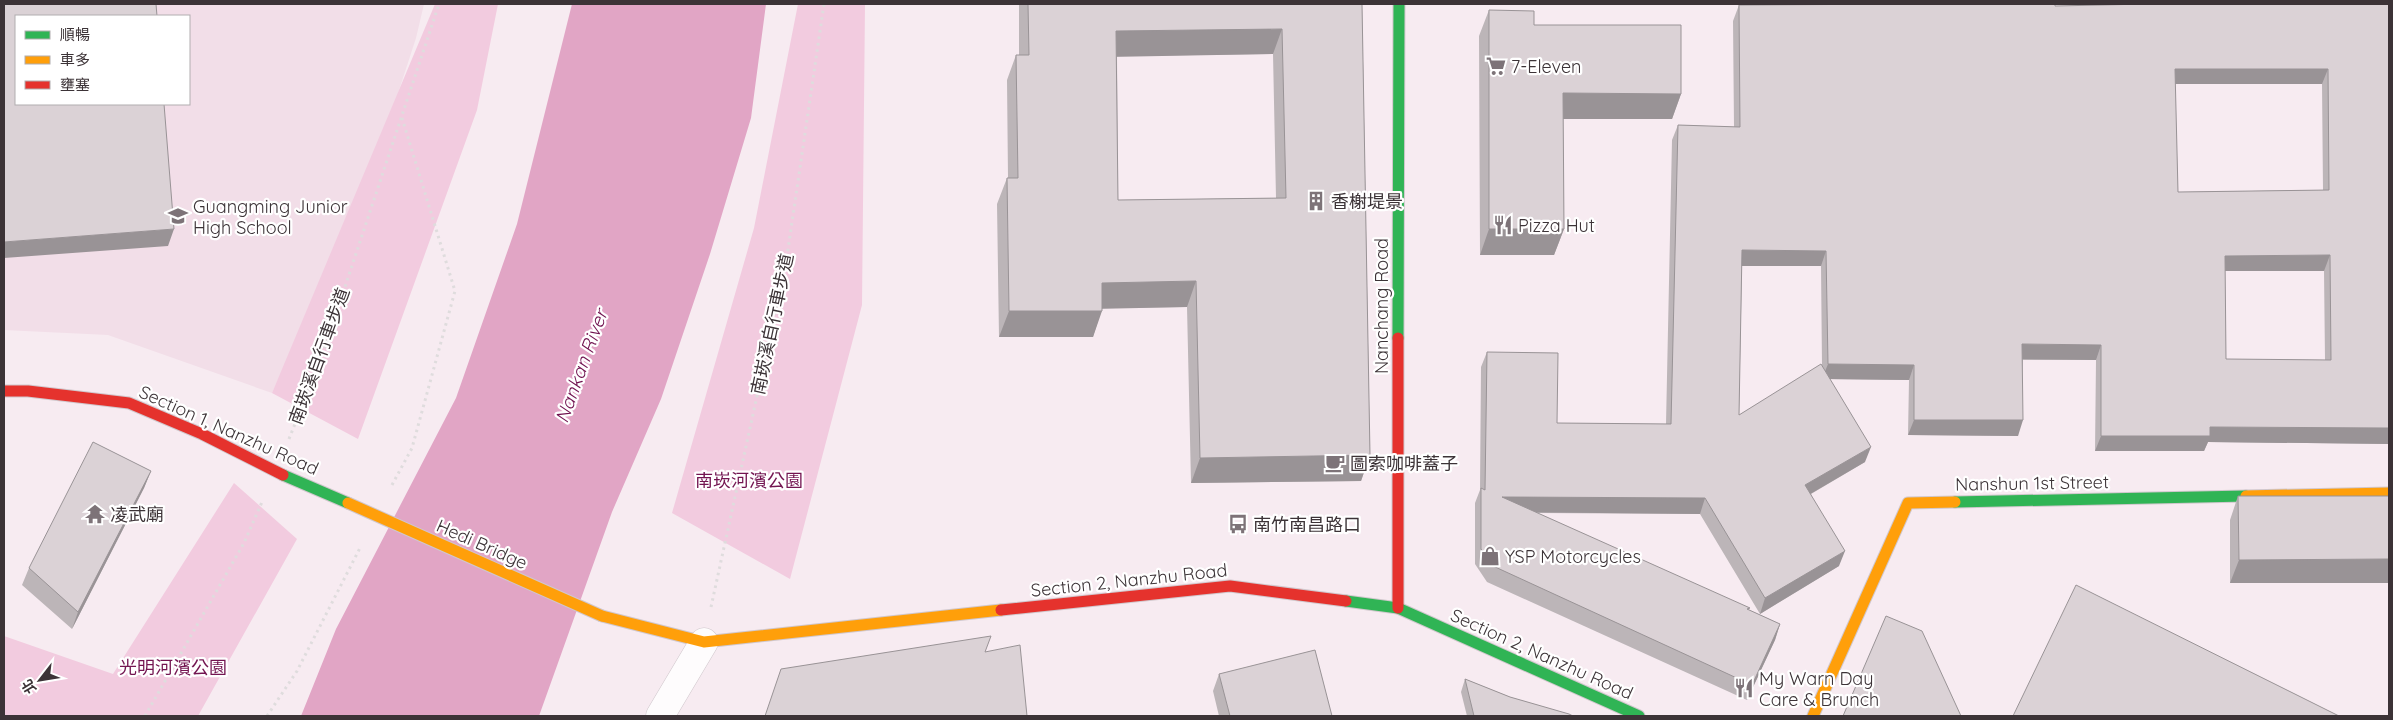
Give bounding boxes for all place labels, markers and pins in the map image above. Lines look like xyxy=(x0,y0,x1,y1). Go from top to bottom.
supermarket icon: 7-Eleven xyxy=(1485,55,1507,77)
place label: 7-Eleven xyxy=(1511,55,1582,78)
building icon: 香榭堤景 xyxy=(1305,190,1327,212)
place label: 香榭堤景 xyxy=(1331,190,1403,213)
place label: Guangming Junior High School xyxy=(193,195,348,239)
school or university icon: Guangming Junior High School xyxy=(167,205,189,227)
restaurant icon: Pizza Hut xyxy=(1492,214,1514,236)
place label: Pizza Hut xyxy=(1518,214,1595,237)
cafe icon: 圖索咖啡蓋子 xyxy=(1324,452,1346,474)
place label: 圖索咖啡蓋子 xyxy=(1350,452,1458,475)
temple icon: 凌武廟 xyxy=(84,503,106,525)
place label: 凌武廟 xyxy=(110,503,164,526)
bus stop icon: 南竹南昌路口 xyxy=(1227,513,1249,535)
place label: 南竹南昌路口 xyxy=(1253,513,1361,536)
shop icon: YSP Motorcycles xyxy=(1479,545,1501,567)
place label: YSP Motorcycles xyxy=(1505,545,1641,568)
place label: My Warn Day Care & Brunch xyxy=(1759,667,1879,711)
restaurant icon: My Warn Day Care & Brunch xyxy=(1733,677,1755,699)

